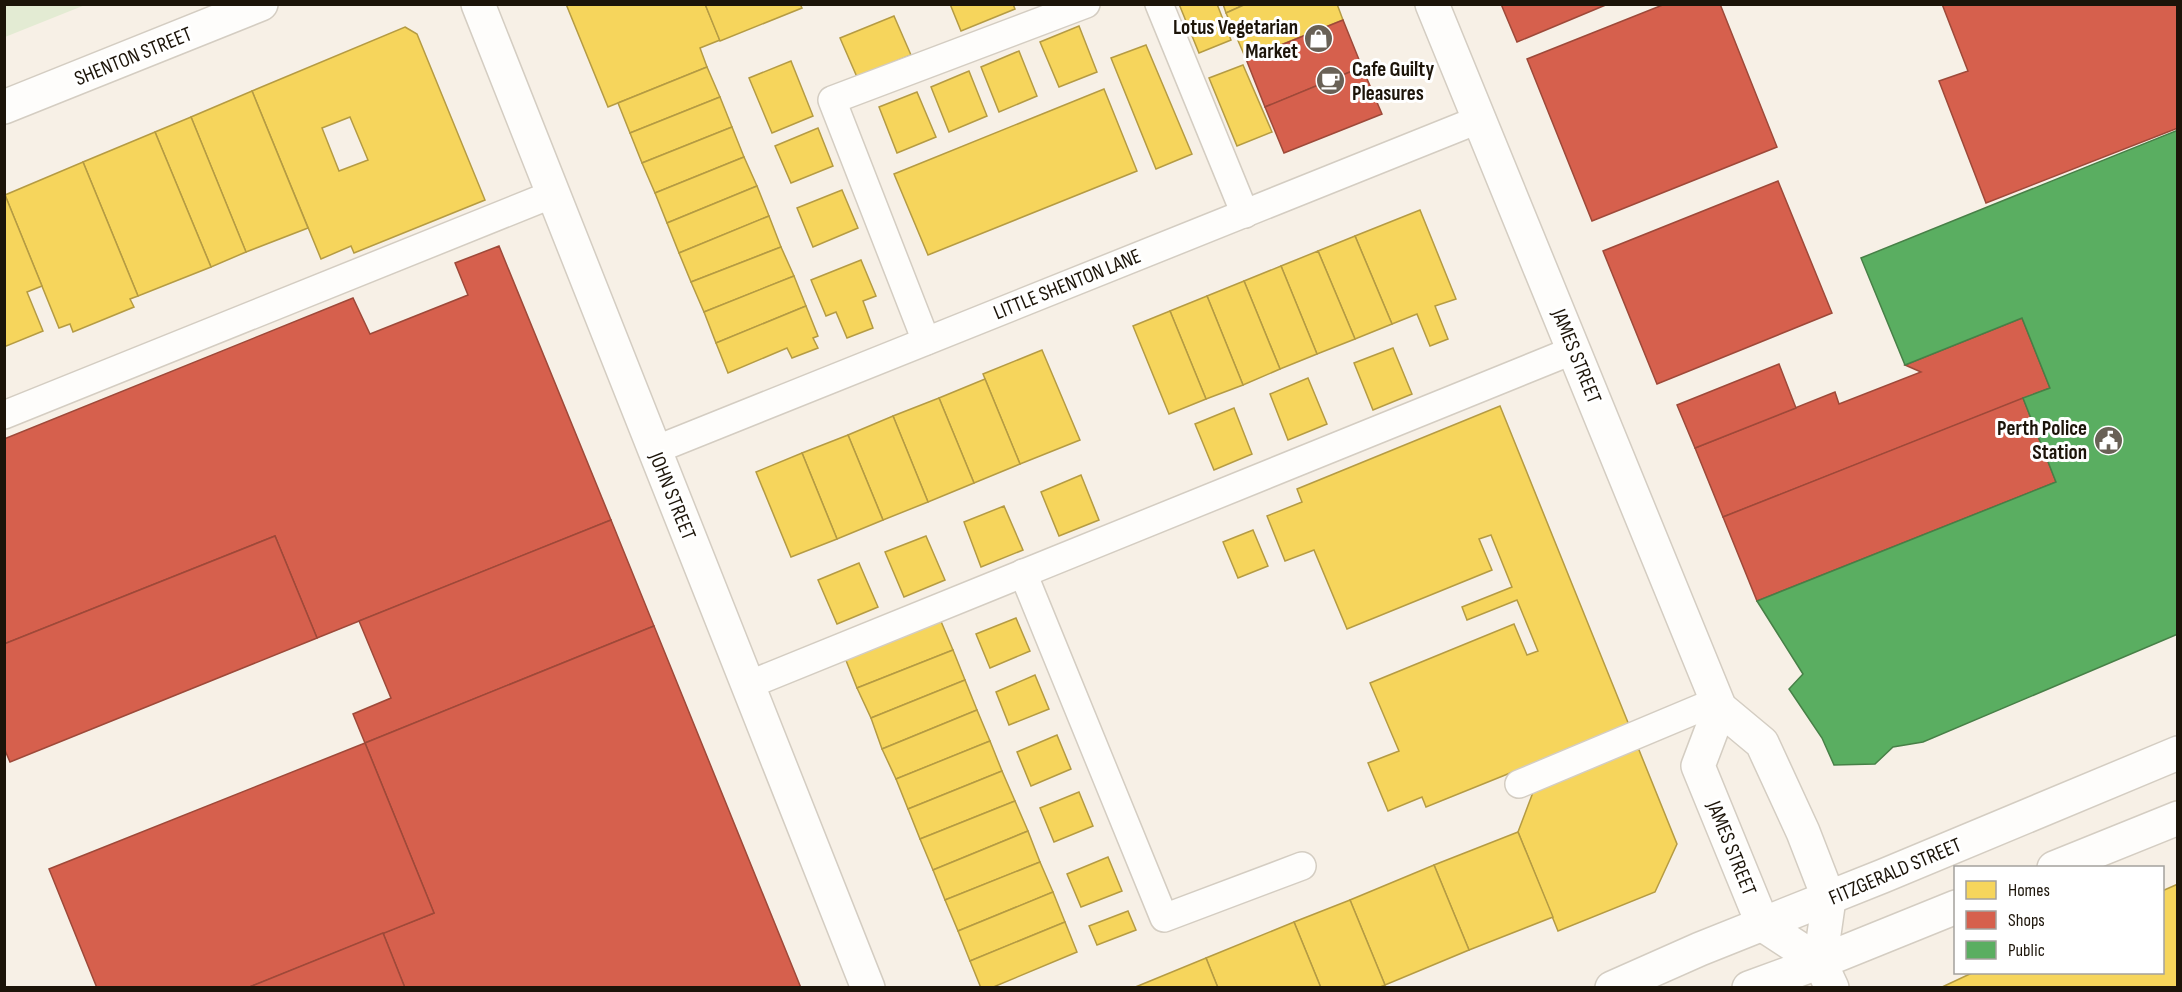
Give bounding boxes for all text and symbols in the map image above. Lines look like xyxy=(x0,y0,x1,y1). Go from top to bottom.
place label: Lotus Vegetarian Market xyxy=(1173,15,1298,64)
street label: SHENTON STREET xyxy=(71,21,196,91)
shop icon: Lotus Vegetarian Market xyxy=(1303,23,1335,55)
place label: Cafe Guilty Pleasures xyxy=(1352,57,1434,106)
cafe icon: Cafe Guilty Pleasures xyxy=(1315,65,1347,97)
street label: LITTLE SHENTON LANE xyxy=(990,243,1145,325)
street label: JAMES STREET xyxy=(1546,304,1607,407)
place label: Perth Police Station xyxy=(1997,416,2087,465)
public building icon: Perth Police Station xyxy=(2092,424,2124,456)
street label: JOHN STREET xyxy=(643,448,702,544)
street label: JAMES STREET xyxy=(1701,796,1762,899)
street label: FITZGERALD STREET xyxy=(1825,832,1966,911)
legend xyxy=(1954,866,2164,974)
text: Homes xyxy=(2008,880,2050,901)
text: Shops xyxy=(2008,910,2045,931)
text: Public xyxy=(2008,940,2045,961)

